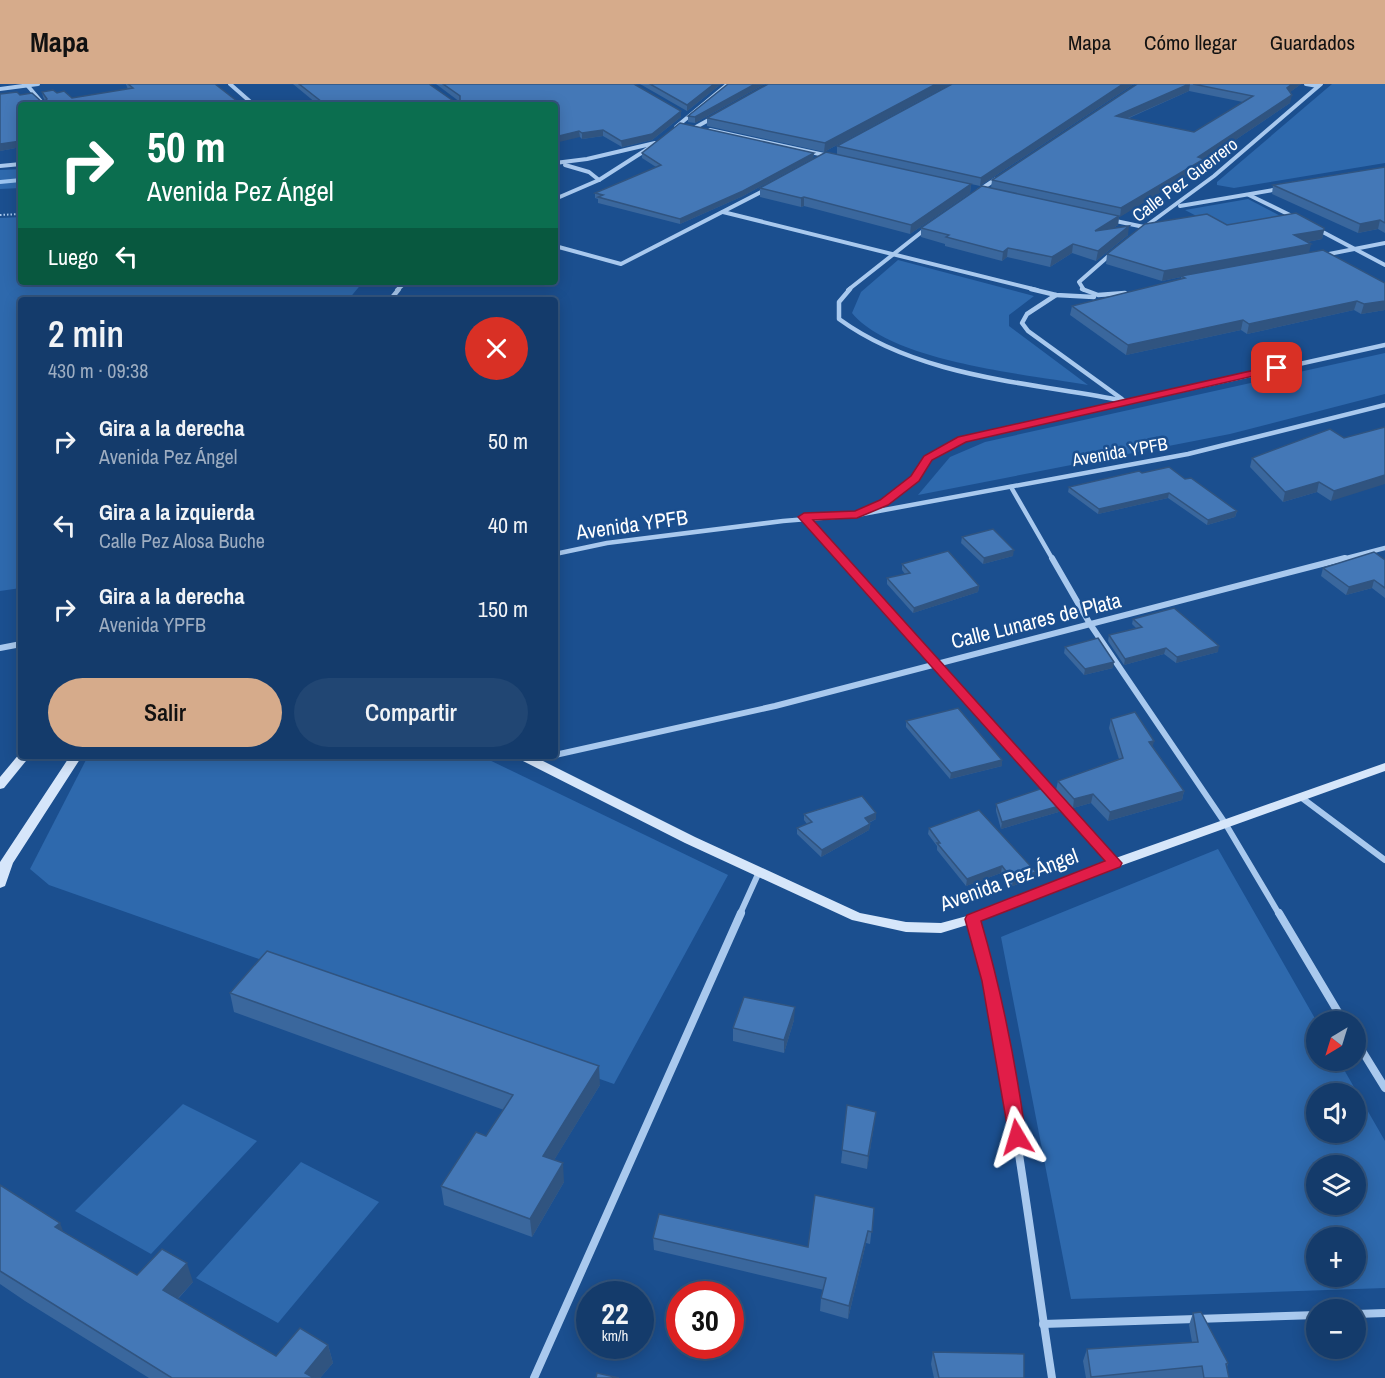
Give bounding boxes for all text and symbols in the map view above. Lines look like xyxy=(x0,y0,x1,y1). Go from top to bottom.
text: Mapa xyxy=(30,23,89,61)
text: Mapa xyxy=(1068,28,1111,57)
text: Cómo llegar xyxy=(1144,28,1237,57)
text: Guardados xyxy=(1270,28,1355,57)
text: 50 m xyxy=(147,119,226,175)
icon: right xyxy=(48,126,126,204)
street label: Calle Pez Guerrero xyxy=(1127,132,1243,228)
text: Avenida Pez Ángel xyxy=(147,173,334,209)
icon: left xyxy=(110,240,143,273)
text: Luego xyxy=(48,242,98,272)
text: 2 min xyxy=(48,310,124,358)
button: close xyxy=(465,317,528,380)
pin xyxy=(1251,342,1302,393)
icon: arrive xyxy=(1260,351,1293,384)
text: 430 m · 09:38 xyxy=(48,357,148,384)
text: Gira a la derecha xyxy=(99,413,244,443)
icon: right xyxy=(48,425,81,458)
text: 50 m xyxy=(488,426,528,456)
street label: Avenida YPFB xyxy=(1069,431,1170,472)
text: Avenida Pez Ángel xyxy=(99,443,237,470)
text: Gira a la izquierda xyxy=(99,497,254,527)
street label: Avenida YPFB xyxy=(573,502,690,547)
icon: left xyxy=(48,509,81,542)
text: 40 m xyxy=(488,510,528,540)
text: Calle Pez Alosa Buche xyxy=(99,527,265,554)
text: Gira a la derecha xyxy=(99,581,244,611)
street label: Calle Lunares de Plata xyxy=(948,585,1124,656)
icon: right xyxy=(48,593,81,626)
text: 150 m xyxy=(478,594,528,624)
text: Avenida YPFB xyxy=(99,611,206,638)
button: Salir xyxy=(48,678,282,747)
button: Compartir xyxy=(294,678,528,747)
street label: Avenida Pez Ángel xyxy=(935,841,1082,918)
north arrow xyxy=(1306,1011,1366,1071)
map controls xyxy=(1306,1011,1366,1359)
button: sound xyxy=(1306,1083,1366,1143)
position arrow xyxy=(985,1105,1049,1169)
button: layers xyxy=(1306,1155,1366,1215)
button: + xyxy=(1306,1227,1366,1287)
speed limit sign: 30 xyxy=(666,1281,744,1359)
text: 22 xyxy=(601,1293,629,1333)
button: − xyxy=(1306,1299,1366,1359)
text: km/h xyxy=(602,1325,628,1346)

